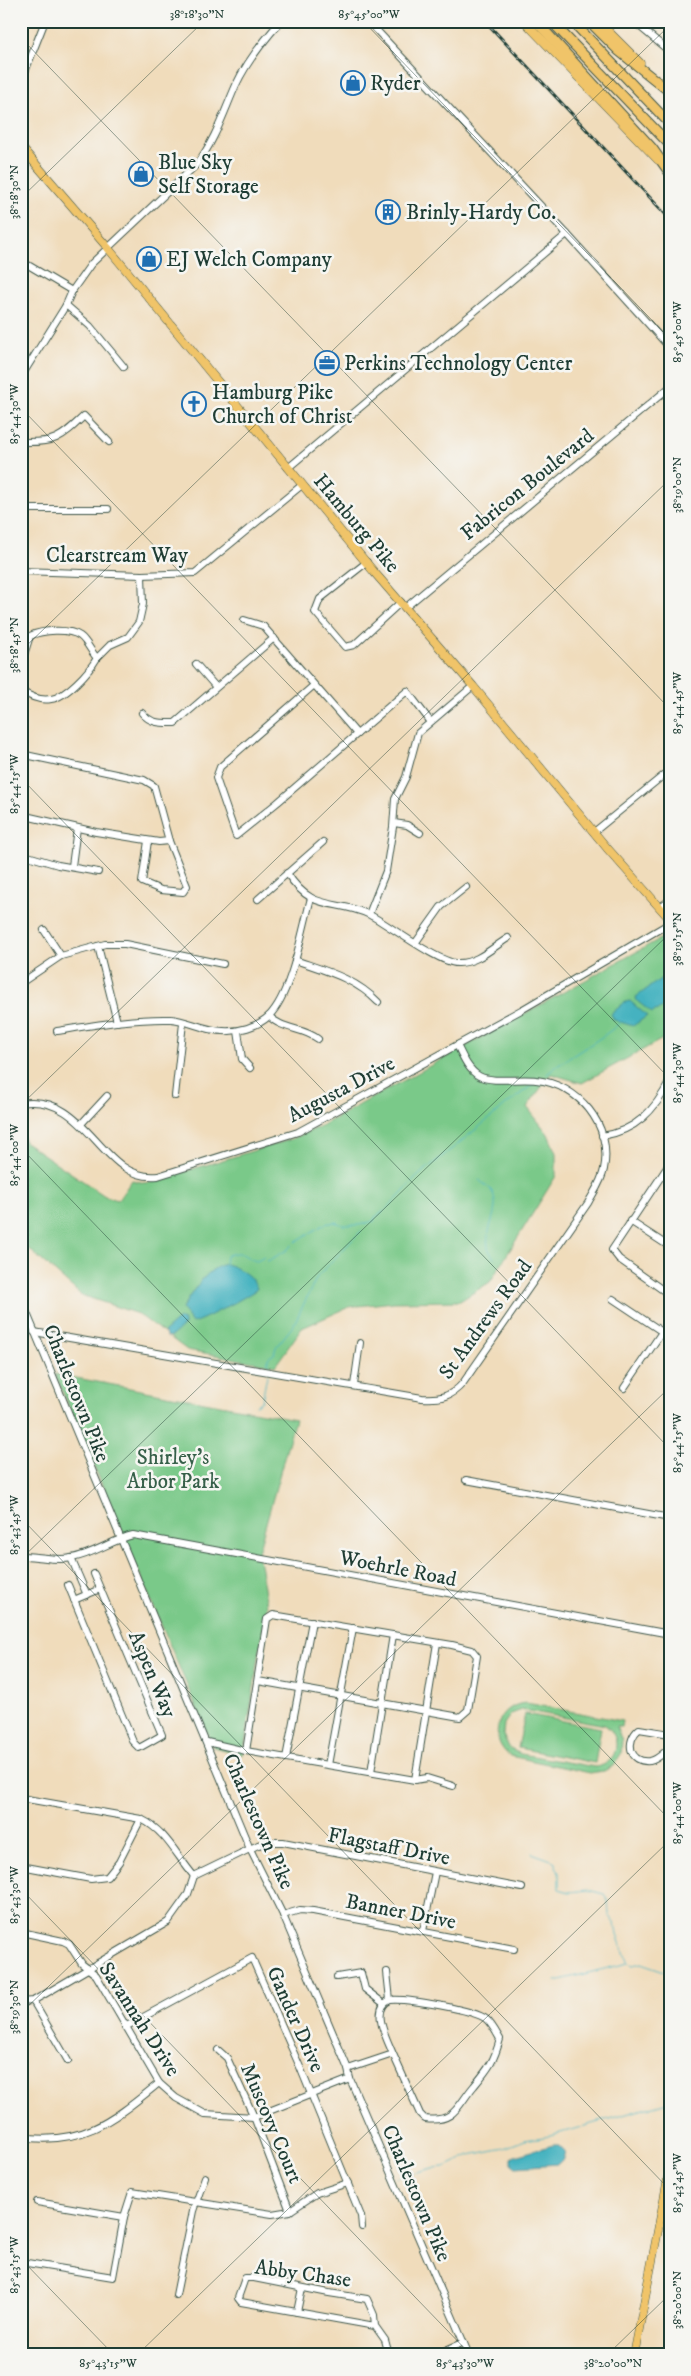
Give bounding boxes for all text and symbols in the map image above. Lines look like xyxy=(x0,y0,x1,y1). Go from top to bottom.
text: 38°18'30"N xyxy=(170,7,224,22)
text: 85°45'00"W xyxy=(338,7,401,22)
shop icon: Ryder xyxy=(340,70,366,96)
place label: Ryder xyxy=(370,71,421,97)
place label: Blue Sky Self Storage xyxy=(158,150,259,200)
shop icon: Blue Sky Self Storage xyxy=(128,161,154,187)
text: 38°18'30"N xyxy=(7,165,22,219)
building icon: Brinly-Hardy Co. xyxy=(375,199,401,225)
place label: Brinly-Hardy Co. xyxy=(406,200,556,226)
shop icon: EJ Welch Company xyxy=(136,246,162,272)
place label: EJ Welch Company xyxy=(166,247,333,273)
text: 85°45'00"W xyxy=(670,300,685,363)
office icon: Perkins Technology Center xyxy=(314,350,340,376)
place label: Perkins Technology Center xyxy=(344,351,573,377)
place label: Hamburg Pike Church of Christ xyxy=(212,380,353,430)
text: 85°44'30"W xyxy=(7,383,22,444)
church icon: Hamburg Pike Church of Christ xyxy=(181,391,207,417)
street label: Fabricon Boulevard xyxy=(456,423,600,546)
text: 38°19'00"N xyxy=(670,457,685,513)
street label: Hamburg Pike xyxy=(307,469,405,579)
street label: Clearstream Way xyxy=(46,543,189,569)
text: 38°18'45"N xyxy=(7,617,22,673)
text: 85°44'45"W xyxy=(670,671,685,734)
text: 85°44'15"W xyxy=(7,753,22,814)
text: 38°19'15"N xyxy=(670,912,685,966)
text: 85°44'30"W xyxy=(670,1042,685,1103)
street label: Augusta Drive xyxy=(283,1051,400,1129)
text: 85°44'00"W xyxy=(7,1123,22,1186)
street label: St Andrews Road xyxy=(434,1254,538,1385)
street label: Charlestown Pike xyxy=(37,1321,116,1466)
text: 85°44'15"W xyxy=(670,1412,685,1473)
park label: Shirley's Arbor Park xyxy=(127,1445,220,1495)
text: 85°43'45"W xyxy=(7,1494,22,1555)
street label: Woehrle Road xyxy=(336,1545,459,1593)
street label: Aspen Way xyxy=(122,1627,182,1723)
street label: Charlestown Pike xyxy=(217,1749,300,1894)
text: 85°44'00"W xyxy=(670,1781,685,1844)
street label: Flagstaff Drive xyxy=(325,1822,452,1872)
text: 85°43'30"W xyxy=(7,1865,22,1924)
street label: Banner Drive xyxy=(343,1889,458,1935)
street label: Savannah Drive xyxy=(93,1957,186,2082)
street label: Gander Drive xyxy=(260,1963,330,2076)
text: 38°19'30"N xyxy=(7,1980,22,2034)
street label: Muscovy Court xyxy=(234,2059,308,2188)
street label: Charlestown Pike xyxy=(376,2121,457,2266)
text: 85°43'45"W xyxy=(670,2152,685,2213)
text: 85°43'15"W xyxy=(7,2235,22,2294)
street label: Abby Chase xyxy=(253,2254,353,2294)
text: 38°20'00"N xyxy=(670,2271,685,2329)
text: 85°43'15"W xyxy=(79,2356,138,2371)
text: 85°43'30"W xyxy=(436,2356,495,2371)
text: 38°20'00"N xyxy=(584,2356,642,2371)

